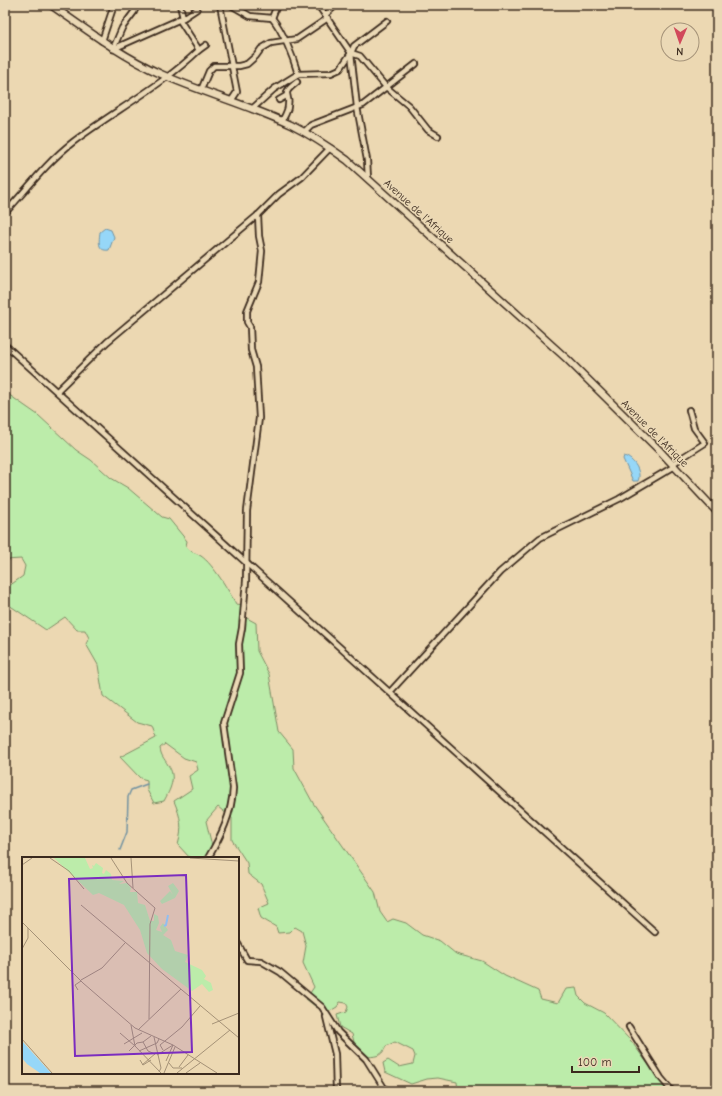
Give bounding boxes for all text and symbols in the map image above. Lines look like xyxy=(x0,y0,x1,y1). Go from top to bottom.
north arrow xyxy=(660,22,700,62)
text: N xyxy=(676,45,683,58)
street label: Avenue de l'Afrique xyxy=(381,176,457,247)
street label: Avenue de l'Afrique xyxy=(618,397,691,470)
inset map xyxy=(22,857,239,1074)
scale bar xyxy=(572,1048,639,1074)
text: 100 m xyxy=(578,1055,611,1069)

